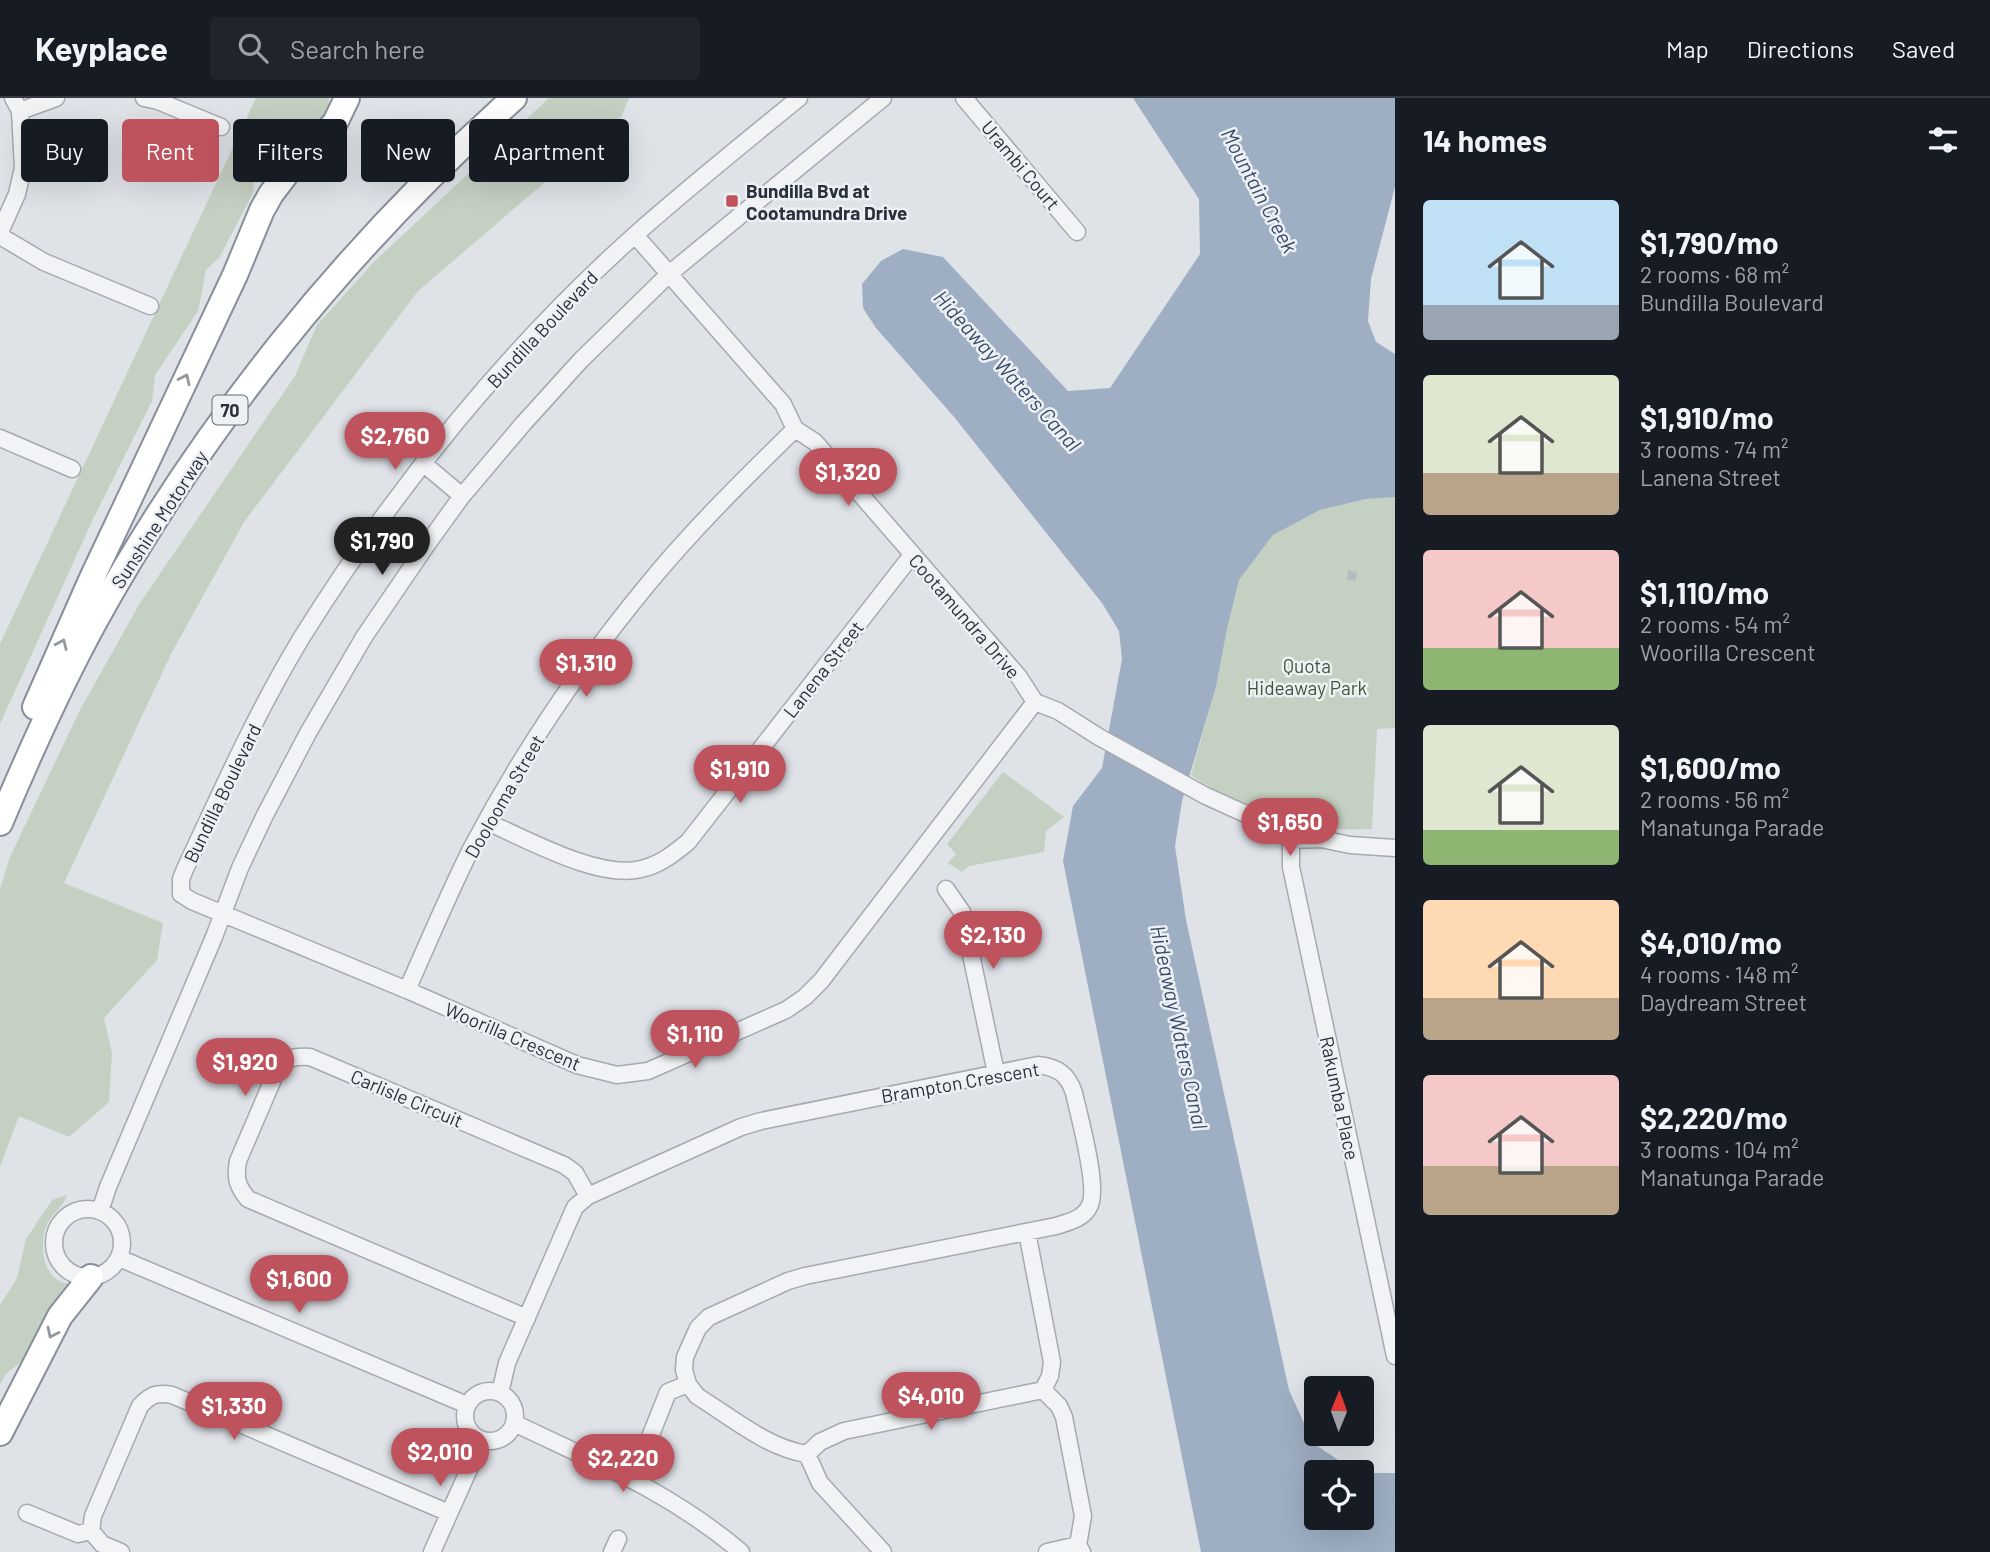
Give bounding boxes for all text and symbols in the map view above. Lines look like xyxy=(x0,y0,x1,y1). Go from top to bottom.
search box xyxy=(210,17,700,80)
text: Keyplace xyxy=(35,28,168,68)
icon: search xyxy=(234,29,272,67)
text: Search here xyxy=(290,33,425,64)
text: Map xyxy=(1666,34,1709,63)
text: Directions xyxy=(1747,34,1854,63)
text: Saved xyxy=(1892,34,1955,63)
street label: Urambi Court xyxy=(977,116,1065,214)
chip: Buy xyxy=(21,119,108,182)
chip: Rent xyxy=(122,119,219,182)
chip: Filters xyxy=(233,119,347,182)
chip: New xyxy=(361,119,455,182)
chip: Apartment xyxy=(469,119,629,182)
icon: filters xyxy=(1924,121,1962,159)
text: 14 homes xyxy=(1423,122,1547,158)
water label: Mountain Creek xyxy=(1217,123,1304,257)
place label: Bundilla Bvd at Cootamundra Drive xyxy=(746,179,907,224)
marker: Bundilla Bvd at Cootamundra Drive xyxy=(724,193,740,209)
text: $1,790/mo xyxy=(1640,224,1779,260)
icon: home xyxy=(1479,228,1563,312)
text: 2 rooms · 68 m² xyxy=(1640,260,1789,288)
street label: Bundilla Boulevard xyxy=(482,266,602,392)
water label: Hideaway Waters Canal xyxy=(929,284,1087,456)
text: Bundilla Boulevard xyxy=(1640,288,1824,316)
one-way arrow xyxy=(177,374,191,386)
road number: 70 xyxy=(212,396,247,424)
text: $1,910/mo xyxy=(1640,399,1774,435)
icon: home xyxy=(1479,403,1563,487)
pin: $2,760 xyxy=(338,412,452,472)
text: $2,760 xyxy=(360,421,430,449)
text: 3 rooms · 74 m² xyxy=(1640,435,1789,463)
street label: Sunshine Motorway xyxy=(106,445,212,592)
pin: $1,320 xyxy=(791,448,905,508)
text: $1,320 xyxy=(815,457,881,485)
text: Lanena Street xyxy=(1640,463,1781,491)
pin: $1,790 xyxy=(325,518,439,577)
text: $1,790 xyxy=(350,526,414,554)
street label: Cootamundra Drive xyxy=(905,549,1025,683)
text: $1,110/mo xyxy=(1640,574,1769,610)
icon: home xyxy=(1479,578,1563,662)
text: 2 rooms · 54 m² xyxy=(1640,610,1790,638)
street label: Lanena Street xyxy=(778,616,868,722)
text: Woorilla Crescent xyxy=(1640,638,1816,666)
one-way arrow xyxy=(54,639,68,651)
pin: $1,310 xyxy=(529,640,643,699)
text: $1,310 xyxy=(556,648,617,676)
park label: Quota Hideaway Park xyxy=(1247,654,1367,699)
street label: Bundilla Boulevard xyxy=(178,720,266,866)
street label: Doolooma Street xyxy=(459,730,549,862)
pin: $1,910 xyxy=(683,746,797,805)
text: $1,600/mo xyxy=(1640,749,1781,785)
icon: home xyxy=(1479,753,1563,837)
text: $1,910 xyxy=(710,754,770,782)
text: 2 rooms · 56 m² xyxy=(1640,785,1789,813)
pin: $1,650 xyxy=(1233,798,1347,858)
text: $1,650 xyxy=(1257,807,1323,835)
text: Manatunga Parade xyxy=(1640,813,1824,841)
pin: $2,130 xyxy=(936,912,1050,971)
text: $2,130 xyxy=(960,920,1026,948)
water label: Hideaway Waters Canal xyxy=(1146,923,1214,1132)
text: $4,010/mo xyxy=(1640,924,1782,960)
icon: home xyxy=(1479,928,1563,1012)
text: 4 rooms · 148 m² xyxy=(1640,960,1799,988)
text: Daydream Street xyxy=(1640,988,1807,1016)
street label: Woorilla Crescent xyxy=(442,997,584,1075)
pin: $1,110 xyxy=(638,1010,752,1070)
text: $1,110 xyxy=(667,1019,723,1047)
street label: Rakumba Place xyxy=(1316,1034,1364,1162)
pin: $1,920 xyxy=(188,1038,302,1098)
text: $1,920 xyxy=(212,1047,278,1075)
street label: Brampton Crescent xyxy=(879,1057,1041,1107)
street label: Carlisle Circuit xyxy=(347,1064,467,1132)
text: $2,220/mo xyxy=(1640,1099,1788,1135)
icon: home xyxy=(1479,1103,1563,1187)
text: 3 rooms · 104 m² xyxy=(1640,1135,1799,1163)
text: Manatunga Parade xyxy=(1640,1163,1824,1191)
pin: $1,600 xyxy=(242,1256,356,1315)
text: $1,600 xyxy=(266,1264,332,1292)
one-way arrow xyxy=(47,1326,61,1338)
pin: $4,010 xyxy=(874,1372,988,1432)
north arrow xyxy=(1304,1376,1374,1446)
map controls xyxy=(1304,1376,1374,1530)
text: $4,010 xyxy=(898,1381,964,1409)
pin: $1,330 xyxy=(177,1382,291,1442)
text: $1,330 xyxy=(201,1391,267,1419)
pin: $2,010 xyxy=(383,1428,497,1488)
pin: $2,220 xyxy=(566,1434,680,1494)
text: $2,010 xyxy=(407,1437,473,1465)
text: $2,220 xyxy=(587,1443,659,1471)
button: locate xyxy=(1304,1460,1374,1530)

